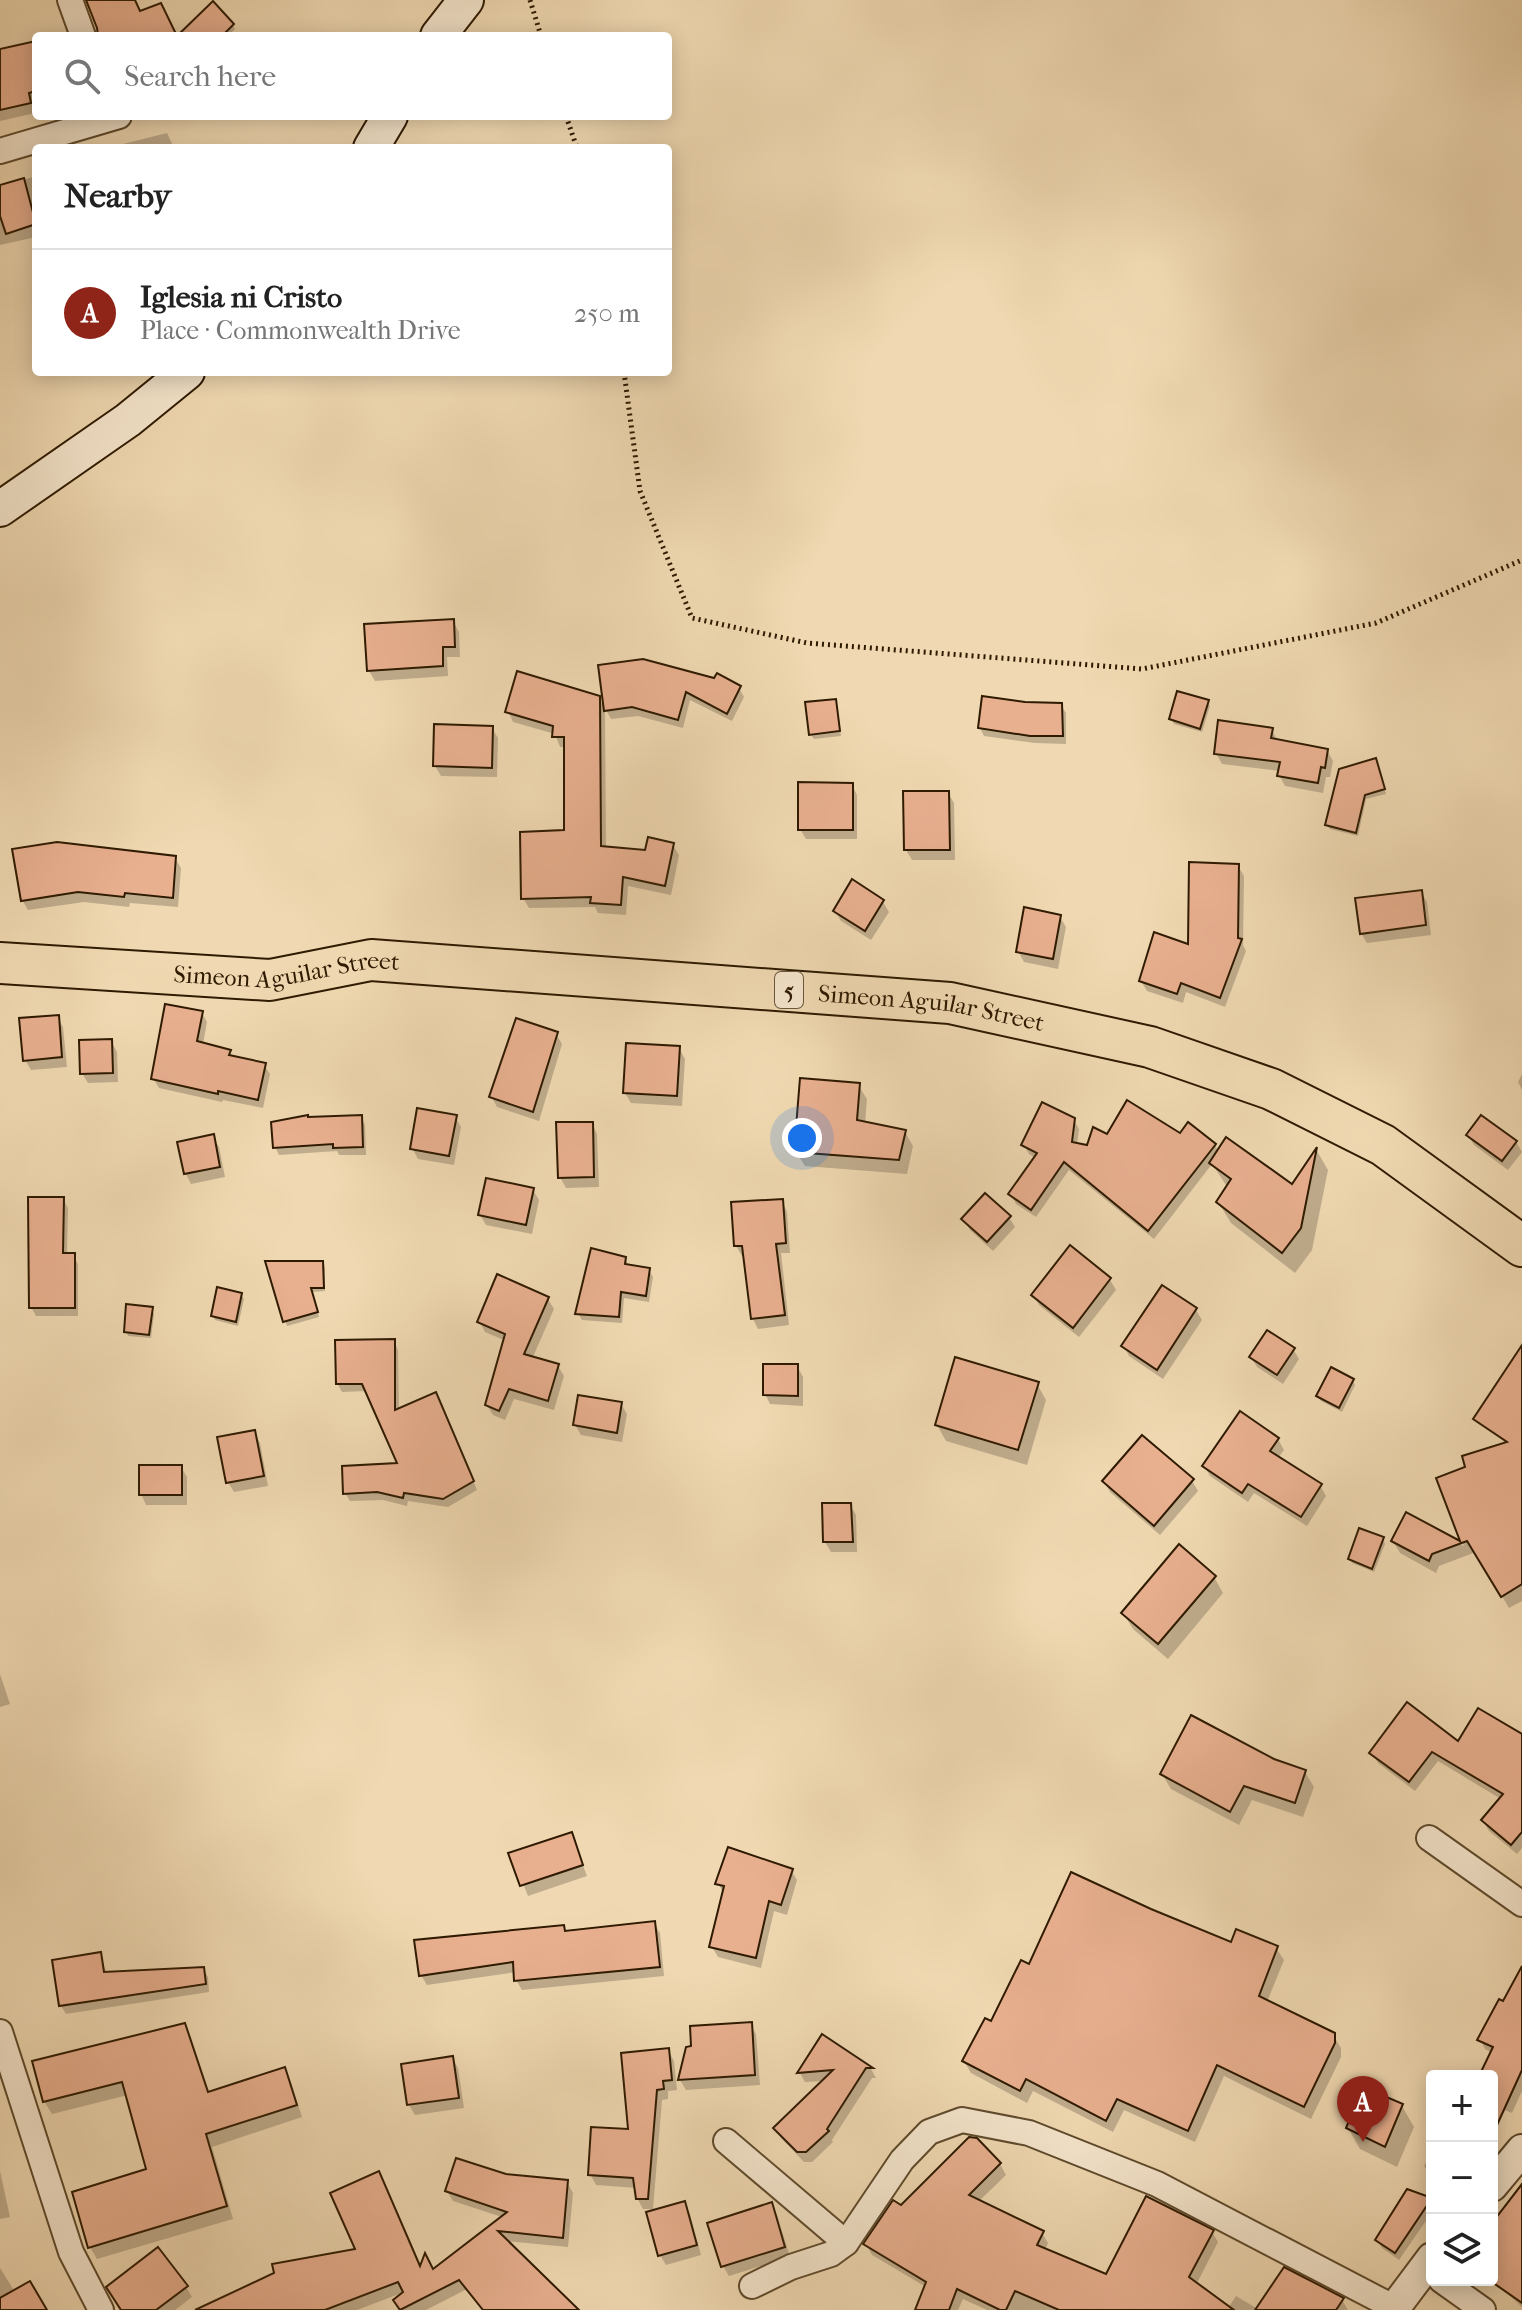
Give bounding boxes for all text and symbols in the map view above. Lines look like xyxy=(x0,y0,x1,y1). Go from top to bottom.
search box xyxy=(32,32,672,120)
icon: search xyxy=(60,54,104,98)
text: Search here xyxy=(124,59,276,94)
text: Nearby xyxy=(64,176,171,216)
text: Iglesia ni Cristo xyxy=(140,280,342,315)
text: A xyxy=(82,298,98,329)
text: 250 m xyxy=(574,298,640,329)
text: Place · Commonwealth Drive xyxy=(140,315,461,346)
street label: Simeon Aguilar Street xyxy=(173,946,401,994)
road number: 5 xyxy=(775,972,803,1008)
street label: Simeon Aguilar Street xyxy=(817,979,1047,1037)
your location xyxy=(782,1118,822,1158)
map controls xyxy=(1426,2070,1498,2286)
button: + xyxy=(1426,2070,1498,2142)
pin: A xyxy=(1337,2076,1389,2142)
button: − xyxy=(1426,2142,1498,2214)
button: layers xyxy=(1426,2214,1498,2286)

